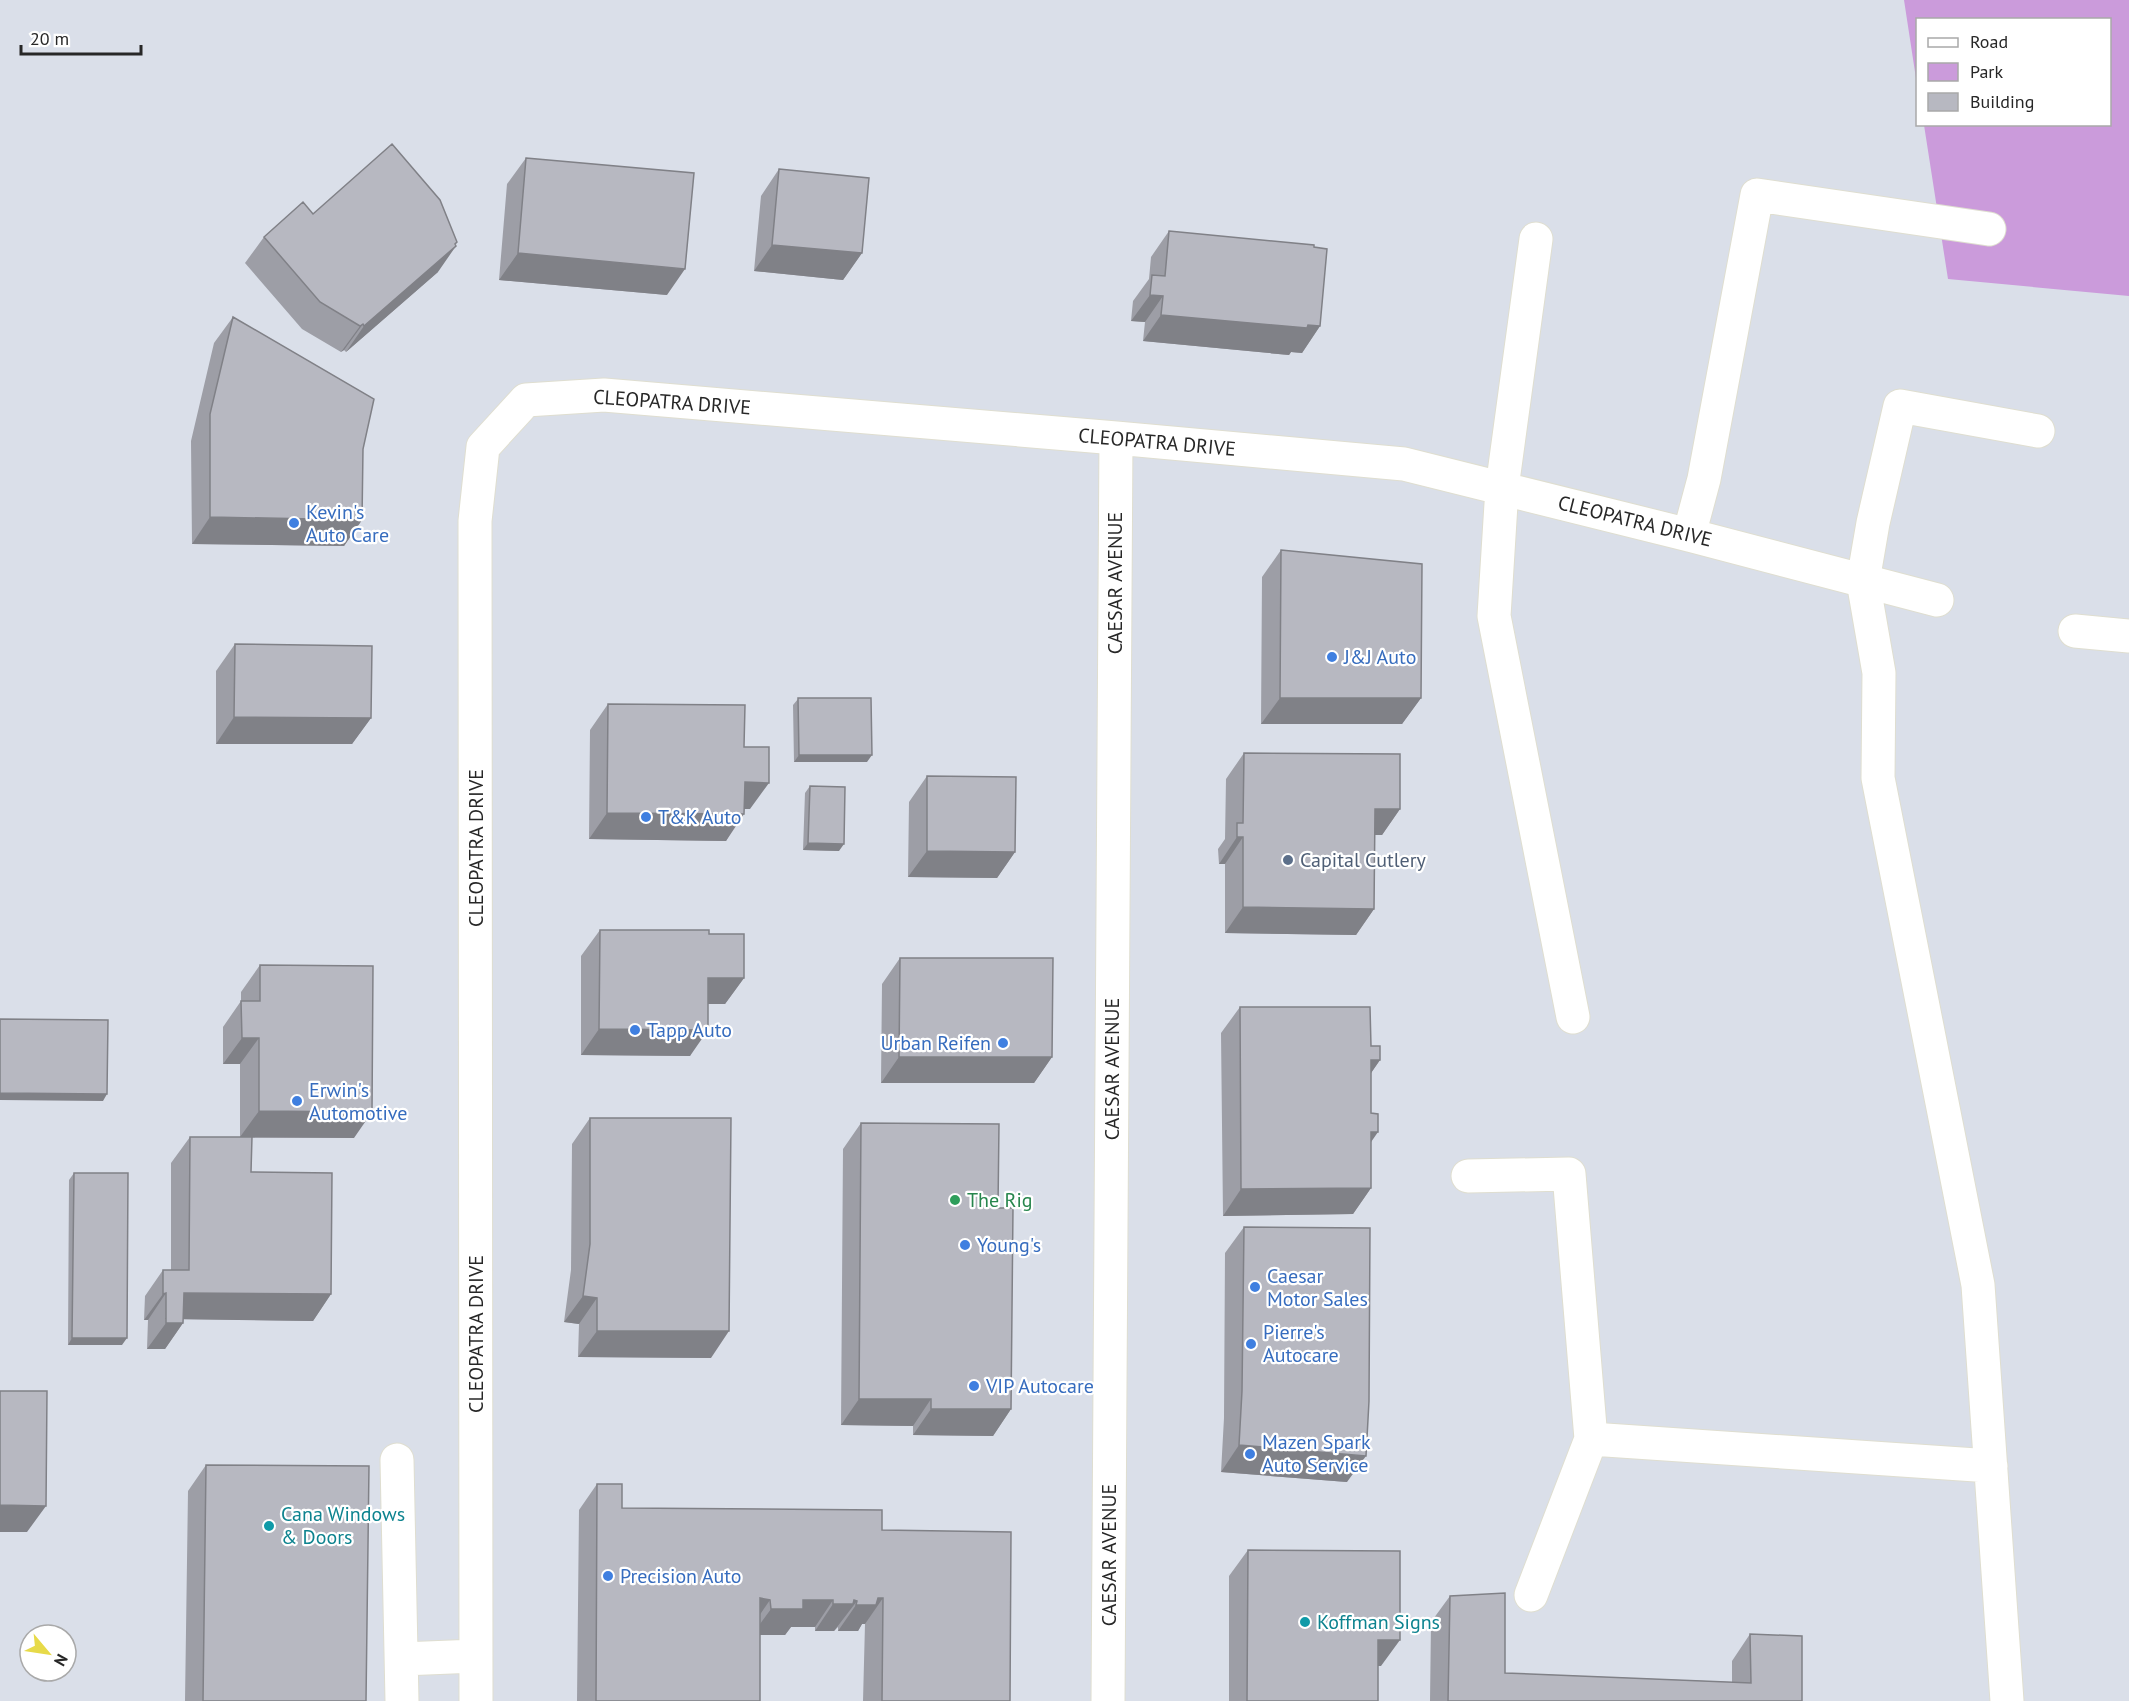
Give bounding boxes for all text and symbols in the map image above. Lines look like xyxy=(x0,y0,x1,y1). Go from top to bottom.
scale bar xyxy=(21,18,141,56)
legend xyxy=(1916,18,2111,126)
text: 20 m xyxy=(30,27,69,50)
text: Road xyxy=(1970,30,2008,53)
text: Park xyxy=(1970,60,2003,83)
text: Building xyxy=(1970,90,2034,113)
street label: CLEOPATRA DRIVE xyxy=(592,384,752,420)
street label: CLEOPATRA DRIVE xyxy=(1077,422,1237,462)
street label: CLEOPATRA DRIVE xyxy=(1555,489,1715,553)
place label: Kevin's Auto Care xyxy=(306,499,389,548)
street label: CAESAR AVENUE xyxy=(1102,512,1128,654)
marker: Kevin's Auto Care xyxy=(287,516,301,530)
place label: J&J Auto xyxy=(1343,644,1416,670)
marker: J&J Auto xyxy=(1325,650,1339,664)
street label: CLEOPATRA DRIVE xyxy=(463,769,489,927)
place label: T&K Auto xyxy=(658,804,741,830)
marker: T&K Auto xyxy=(639,810,653,824)
place label: Capital Cutlery xyxy=(1300,847,1426,873)
marker: Capital Cutlery xyxy=(1281,853,1295,867)
street label: CAESAR AVENUE xyxy=(1099,998,1125,1140)
place label: Tapp Auto xyxy=(647,1017,732,1043)
marker: Tapp Auto xyxy=(628,1023,642,1037)
place label: Urban Reifen xyxy=(880,1030,991,1056)
marker: Urban Reifen xyxy=(996,1036,1010,1050)
place label: Erwin's Automotive xyxy=(309,1077,407,1126)
marker: Erwin's Automotive xyxy=(290,1094,304,1108)
place label: The Rig xyxy=(967,1187,1033,1213)
marker: The Rig xyxy=(948,1193,962,1207)
place label: Young's xyxy=(977,1232,1041,1258)
marker: Young's xyxy=(958,1238,972,1252)
street label: CLEOPATRA DRIVE xyxy=(463,1255,489,1413)
place label: Caesar Motor Sales xyxy=(1267,1263,1368,1312)
marker: Caesar Motor Sales xyxy=(1248,1280,1262,1294)
place label: Pierre's Autocare xyxy=(1263,1319,1339,1368)
marker: Pierre's Autocare xyxy=(1244,1337,1258,1351)
place label: VIP Autocare xyxy=(985,1373,1094,1399)
marker: VIP Autocare xyxy=(967,1379,981,1393)
place label: Mazen Spark Auto Service xyxy=(1262,1429,1371,1478)
marker: Mazen Spark Auto Service xyxy=(1243,1447,1257,1461)
street label: CAESAR AVENUE xyxy=(1096,1484,1122,1626)
place label: Cana Windows & Doors xyxy=(281,1501,405,1550)
marker: Cana Windows & Doors xyxy=(262,1519,276,1533)
place label: Precision Auto xyxy=(620,1563,742,1589)
marker: Precision Auto xyxy=(601,1569,615,1583)
place label: Koffman Signs xyxy=(1317,1609,1440,1635)
marker: Koffman Signs xyxy=(1298,1615,1312,1629)
north arrow xyxy=(18,1623,78,1683)
text: N xyxy=(50,1651,72,1670)

